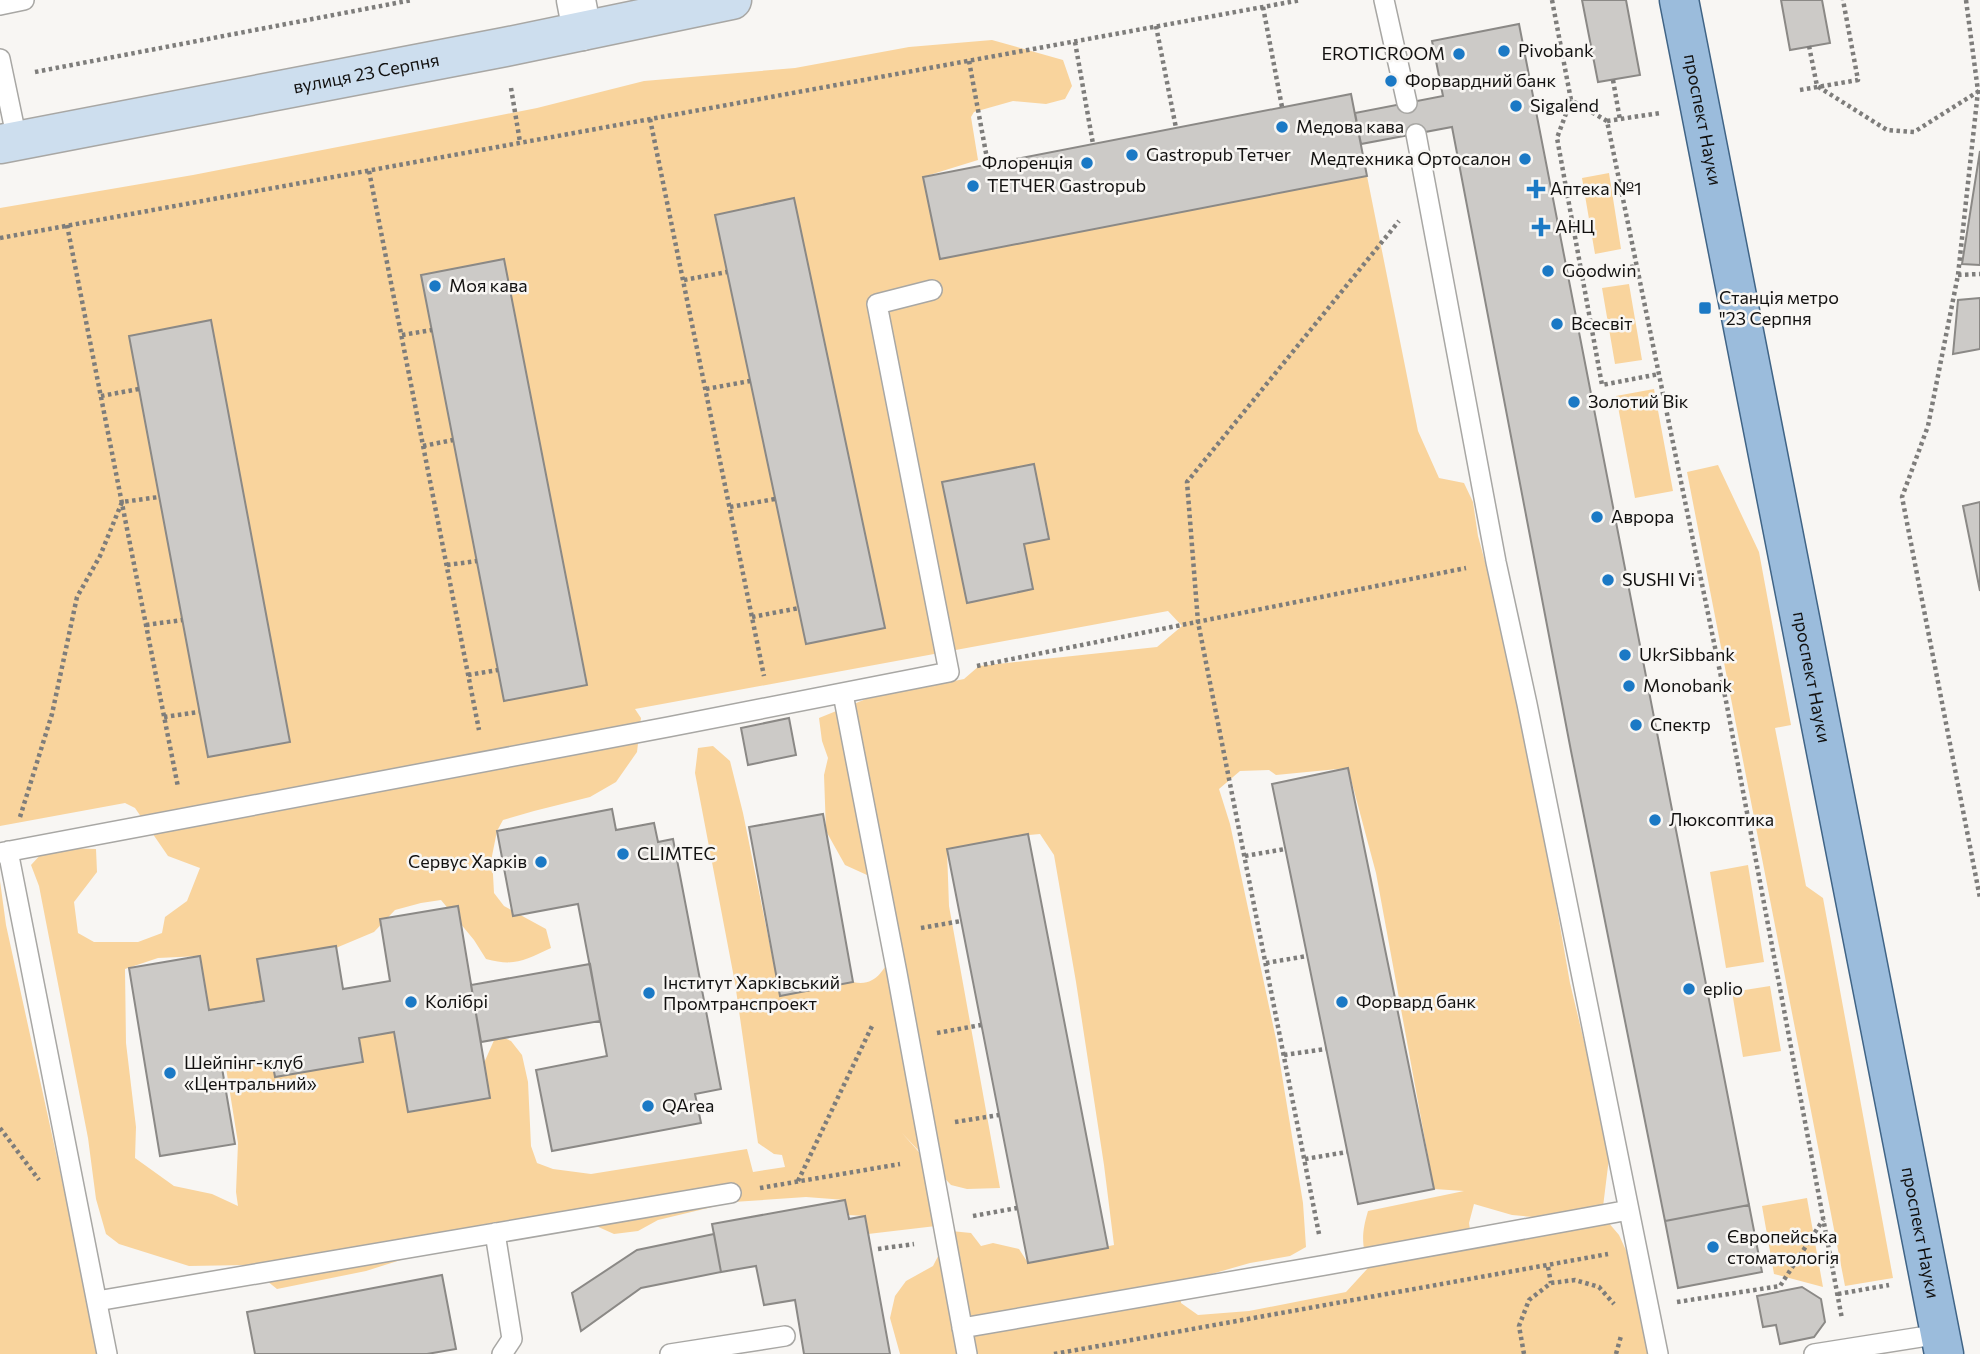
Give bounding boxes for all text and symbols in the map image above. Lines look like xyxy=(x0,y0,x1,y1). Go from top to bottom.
place label: Pivobank xyxy=(1518,39,1594,61)
place label: EROTICROOM xyxy=(1321,42,1445,64)
marker: Pivobank xyxy=(1496,43,1512,59)
marker: EROTICROOM xyxy=(1451,46,1467,62)
street label: вулиця 23 Серпня xyxy=(291,48,441,97)
street label: проспект Науки xyxy=(1680,52,1727,187)
place label: Форвардний банк xyxy=(1405,69,1556,91)
marker: Форвардний банк xyxy=(1383,73,1399,89)
place label: Sigalend xyxy=(1530,94,1599,116)
marker: Sigalend xyxy=(1508,98,1524,114)
place label: Медова кава xyxy=(1296,115,1404,137)
marker: Медова кава xyxy=(1274,119,1290,135)
place label: Gastropub Teтчеr xyxy=(1146,143,1291,165)
marker: Gastropub Teтчеr xyxy=(1124,147,1140,163)
place label: Медтехника Ортосалон xyxy=(1310,147,1511,169)
place label: Флоренція xyxy=(982,151,1073,173)
marker: Медтехника Ортосалон xyxy=(1517,151,1533,167)
marker: Флоренція xyxy=(1079,155,1095,171)
place label: ТЕТЧЕR Gastropub xyxy=(987,174,1146,196)
place label: Аптека №1 xyxy=(1550,177,1642,199)
marker: ТЕТЧЕR Gastropub xyxy=(965,178,981,194)
marker: Аптека №1 xyxy=(1528,181,1544,197)
place label: АНЦ xyxy=(1555,215,1595,237)
marker: АНЦ xyxy=(1533,219,1549,235)
place label: Goodwin xyxy=(1562,259,1636,281)
marker: Goodwin xyxy=(1540,263,1556,279)
place label: Моя кава xyxy=(449,274,528,296)
marker: Моя кава xyxy=(427,278,443,294)
place label: Станція метро "23 Серпня xyxy=(1719,286,1839,329)
marker: Станція метро "23 Серпня xyxy=(1697,300,1713,316)
place label: Всесвіт xyxy=(1571,312,1633,334)
marker: Всесвіт xyxy=(1549,316,1565,332)
place label: Золотий Вік xyxy=(1588,390,1689,412)
marker: Золотий Вік xyxy=(1566,394,1582,410)
place label: Аврора xyxy=(1611,505,1674,527)
marker: Аврора xyxy=(1589,509,1605,525)
place label: SUSHI Vi xyxy=(1622,568,1695,590)
marker: SUSHI Vi xyxy=(1600,572,1616,588)
street label: проспект Науки xyxy=(1789,609,1836,745)
place label: UkrSibbank xyxy=(1639,643,1735,665)
marker: UkrSibbank xyxy=(1617,647,1633,663)
place label: Monobank xyxy=(1643,674,1732,696)
marker: Monobank xyxy=(1621,678,1637,694)
place label: Спектр xyxy=(1650,713,1711,735)
marker: Спектр xyxy=(1628,717,1644,733)
place label: Люксоптика xyxy=(1669,808,1774,830)
marker: Люксоптика xyxy=(1647,812,1663,828)
place label: CLIMTEC xyxy=(637,842,716,864)
marker: CLIMTEC xyxy=(615,846,631,862)
place label: Сервус Харків xyxy=(408,850,527,872)
marker: Сервус Харків xyxy=(533,854,549,870)
place label: Інститут Харківський Промтранспроект xyxy=(663,971,840,1014)
place label: eplio xyxy=(1703,977,1743,999)
marker: eplio xyxy=(1681,981,1697,997)
marker: Інститут Харківський Промтранспроект xyxy=(641,985,657,1001)
place label: Колібрі xyxy=(425,990,488,1012)
place label: Форвард банк xyxy=(1356,990,1477,1012)
marker: Колібрі xyxy=(403,994,419,1010)
marker: Форвард банк xyxy=(1334,994,1350,1010)
place label: Шейпінг-клуб «Центральний» xyxy=(184,1051,317,1094)
marker: Шейпінг-клуб «Центральний» xyxy=(162,1065,178,1081)
place label: QArea xyxy=(662,1094,714,1116)
marker: QArea xyxy=(640,1098,656,1114)
street label: проспект Науки xyxy=(1898,1165,1945,1300)
place label: Європейська стоматологія xyxy=(1727,1225,1839,1268)
marker: Європейська стоматологія xyxy=(1705,1239,1721,1255)

